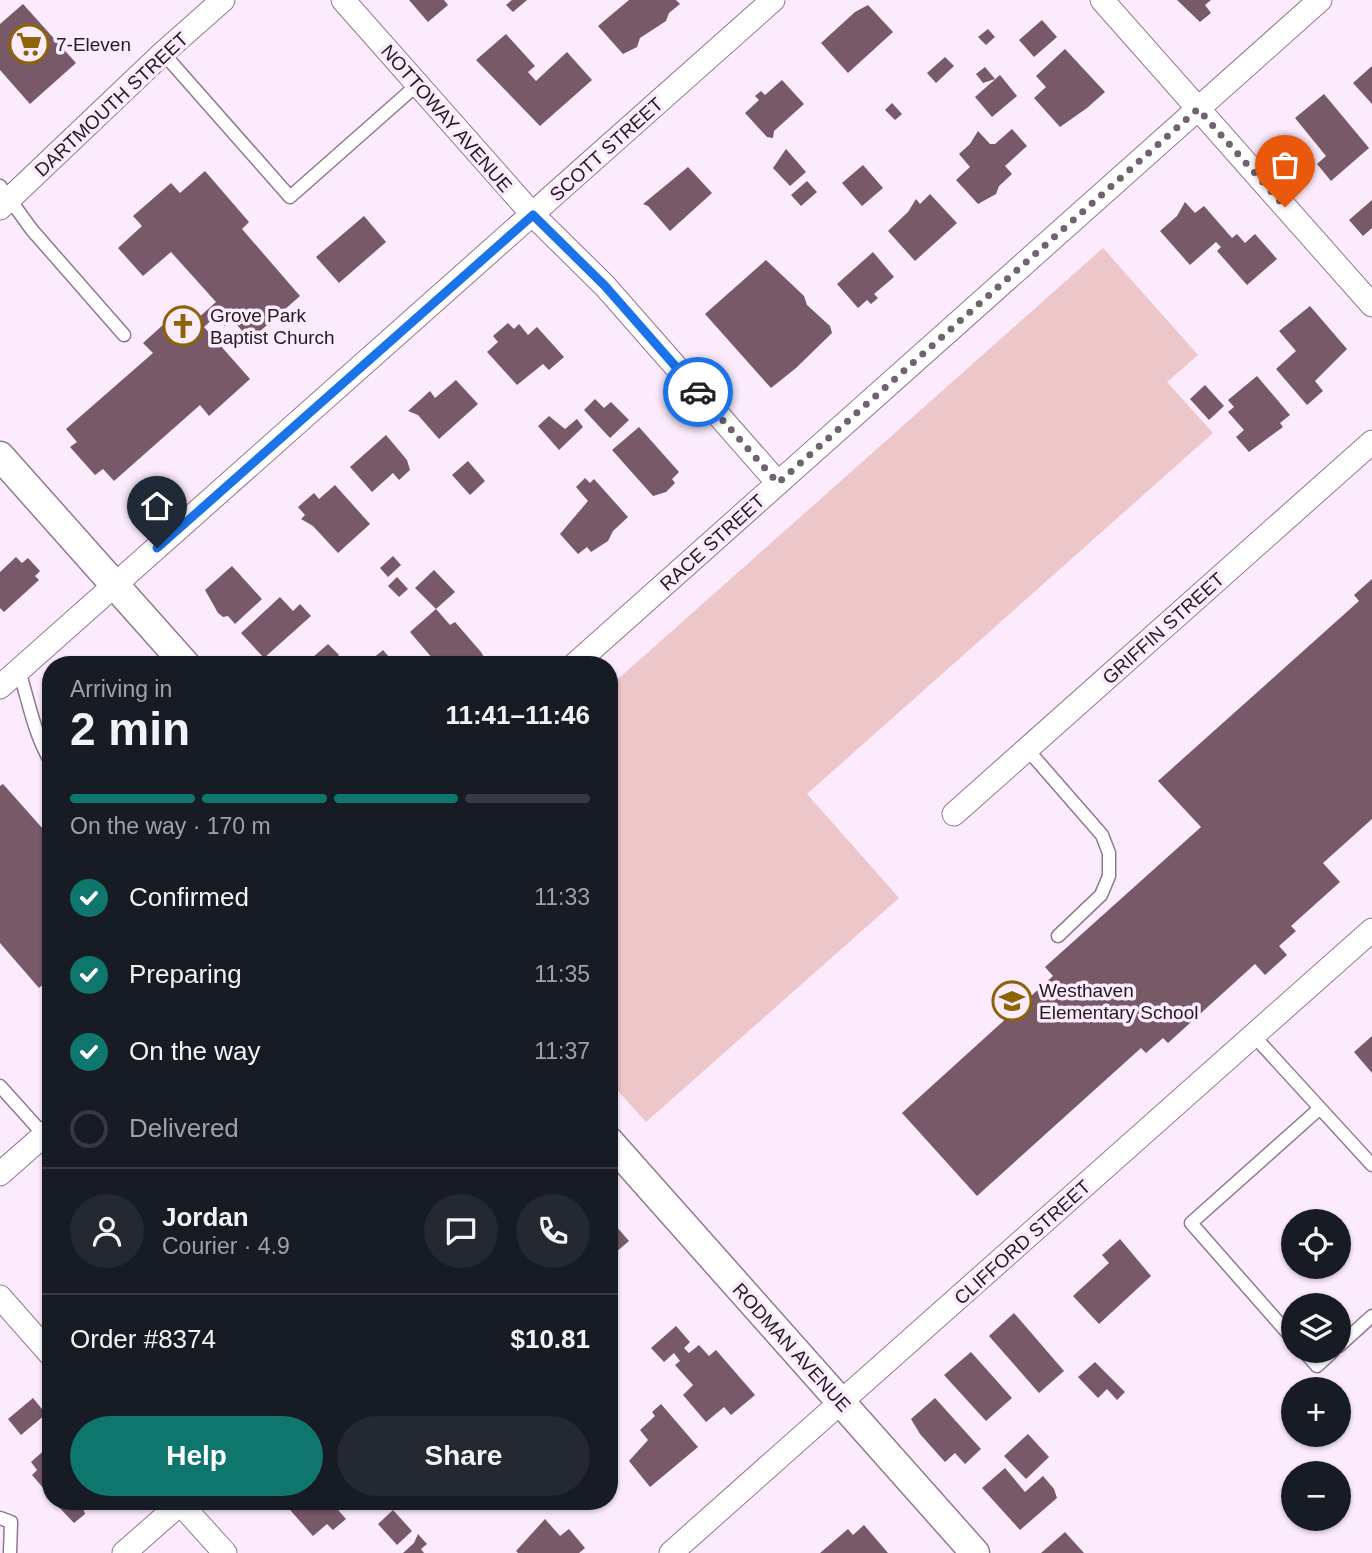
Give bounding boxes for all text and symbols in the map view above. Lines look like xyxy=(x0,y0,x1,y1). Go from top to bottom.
supermarket icon: 7-Eleven xyxy=(8,23,50,65)
street label: DARTMOUTH STREET xyxy=(31,28,192,181)
place label: 7-Eleven xyxy=(56,34,131,55)
street label: NOTTOWAY AVENUE xyxy=(377,41,516,196)
street label: SCOTT STREET xyxy=(546,93,667,205)
pin xyxy=(1255,135,1315,207)
icon: bag xyxy=(1266,146,1304,184)
church icon: Grove Park Baptist Church xyxy=(162,305,204,347)
place label: Grove Park Baptist Church xyxy=(210,305,335,348)
courier xyxy=(663,357,733,427)
icon: car xyxy=(679,373,717,411)
pin xyxy=(127,476,187,548)
icon: home xyxy=(138,487,176,525)
street label: RACE STREET xyxy=(656,490,769,595)
street label: GRIFFIN STREET xyxy=(1098,568,1229,688)
text: Arriving in xyxy=(70,676,172,702)
text: 11:41–11:46 xyxy=(445,700,590,730)
text: 2 min xyxy=(70,703,190,755)
text: On the way · 170 m xyxy=(70,813,271,839)
icon: check xyxy=(70,879,108,917)
text: Confirmed xyxy=(129,882,249,912)
text: 11:33 xyxy=(534,884,590,910)
icon: check xyxy=(70,956,108,994)
text: Preparing xyxy=(129,959,242,989)
text: 11:35 xyxy=(534,961,590,987)
school or university icon: Westhaven Elementary School xyxy=(991,980,1033,1022)
place label: Westhaven Elementary School xyxy=(1039,980,1198,1023)
icon: check xyxy=(70,1033,108,1071)
text: On the way xyxy=(129,1036,261,1066)
text: 11:37 xyxy=(534,1038,590,1064)
text: Delivered xyxy=(129,1113,239,1143)
street label: CLIFFORD STREET xyxy=(950,1176,1095,1309)
button: person xyxy=(70,1194,144,1268)
button: chat xyxy=(424,1194,498,1268)
button: phone xyxy=(516,1194,590,1268)
text: Jordan xyxy=(162,1202,249,1232)
map controls xyxy=(1281,1209,1351,1531)
button: locate xyxy=(1281,1209,1351,1279)
text: Courier · 4.9 xyxy=(162,1233,290,1259)
street label: RODMAN AVENUE xyxy=(728,1279,855,1416)
button: layers xyxy=(1281,1293,1351,1363)
text: Order #8374 xyxy=(70,1324,216,1354)
text: $10.81 xyxy=(510,1324,590,1354)
button: + xyxy=(1281,1377,1351,1447)
button: Help xyxy=(70,1416,323,1496)
button: Share xyxy=(337,1416,590,1496)
button: − xyxy=(1281,1461,1351,1531)

